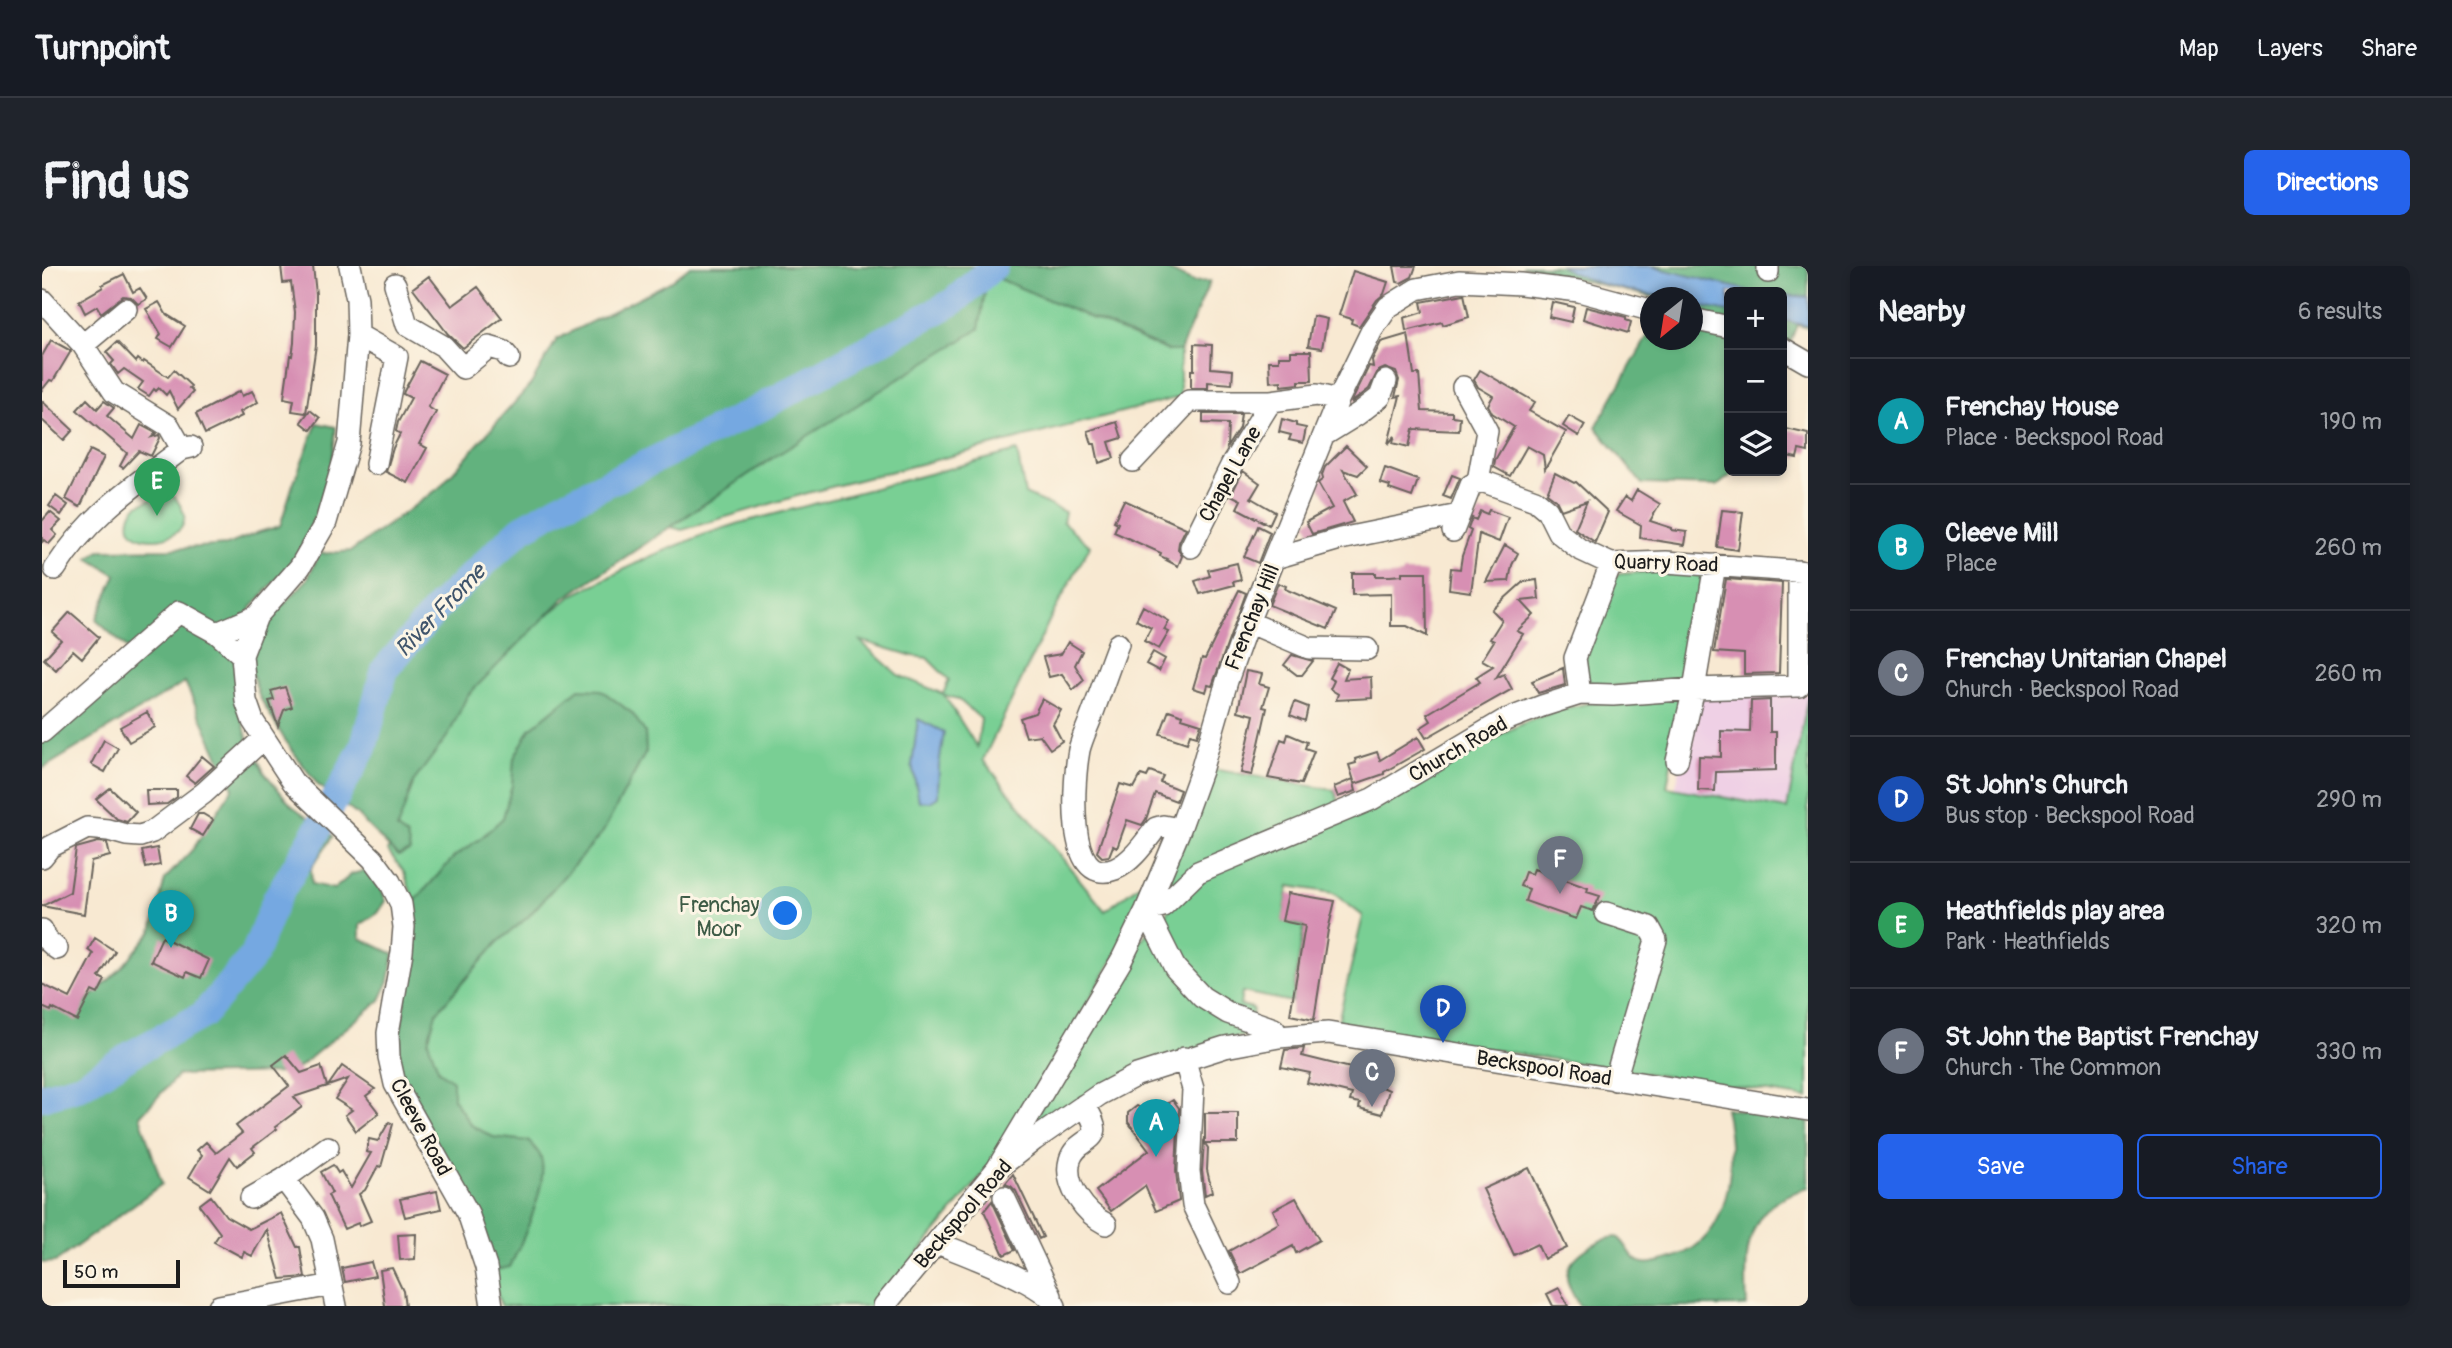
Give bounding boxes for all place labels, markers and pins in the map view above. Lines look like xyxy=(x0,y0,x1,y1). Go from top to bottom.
pin: E xyxy=(134,458,180,516)
pin: F xyxy=(1537,836,1583,894)
pin: B xyxy=(148,890,194,948)
pin: D xyxy=(1420,985,1466,1043)
pin: C xyxy=(1349,1049,1395,1107)
pin: A xyxy=(1133,1099,1179,1157)

